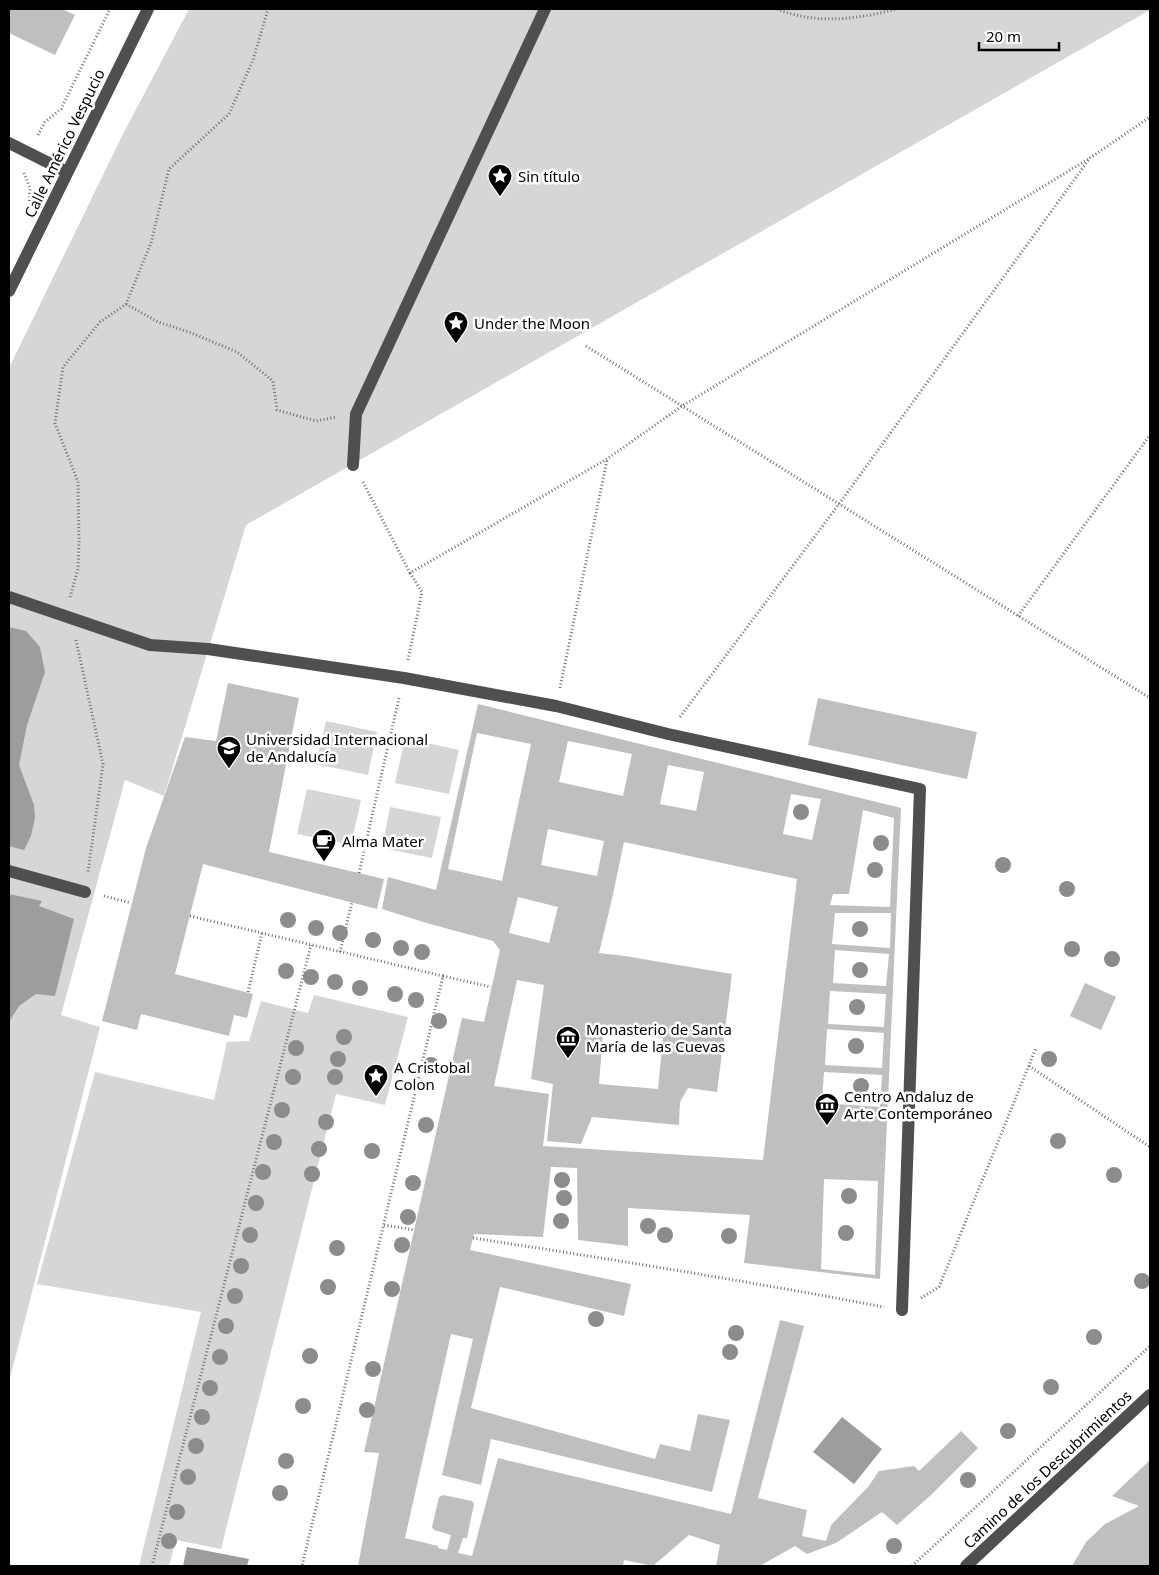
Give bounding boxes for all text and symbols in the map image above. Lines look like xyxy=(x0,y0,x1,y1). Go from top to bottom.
scale bar xyxy=(979,20,1059,52)
text: 20 m xyxy=(986,26,1021,46)
street label: Calle Américo Vespucio xyxy=(19,65,109,221)
place icon: Sin título xyxy=(487,163,513,197)
place label: Sin título xyxy=(518,166,580,186)
place icon: Under the Moon xyxy=(443,310,469,344)
place label: Under the Moon xyxy=(474,313,590,333)
place label: Universidad Internacional de Andalucía xyxy=(246,729,428,766)
school or university icon: Universidad Internacional de Andalucía xyxy=(216,735,242,769)
cafe icon: Alma Mater xyxy=(311,828,337,862)
place label: Alma Mater xyxy=(342,831,424,851)
place label: Monasterio de Santa María de las Cuevas xyxy=(586,1019,732,1056)
museum icon: Monasterio de Santa María de las Cuevas xyxy=(555,1025,581,1059)
place label: A Cristobal Colon xyxy=(394,1057,470,1094)
place icon: A Cristobal Colon xyxy=(363,1063,389,1097)
place label: Centro Andaluz de Arte Contemporáneo xyxy=(844,1086,993,1123)
museum icon: Centro Andaluz de Arte Contemporáneo xyxy=(814,1092,840,1126)
street label: Camino de los Descubrimientos xyxy=(959,1386,1135,1552)

